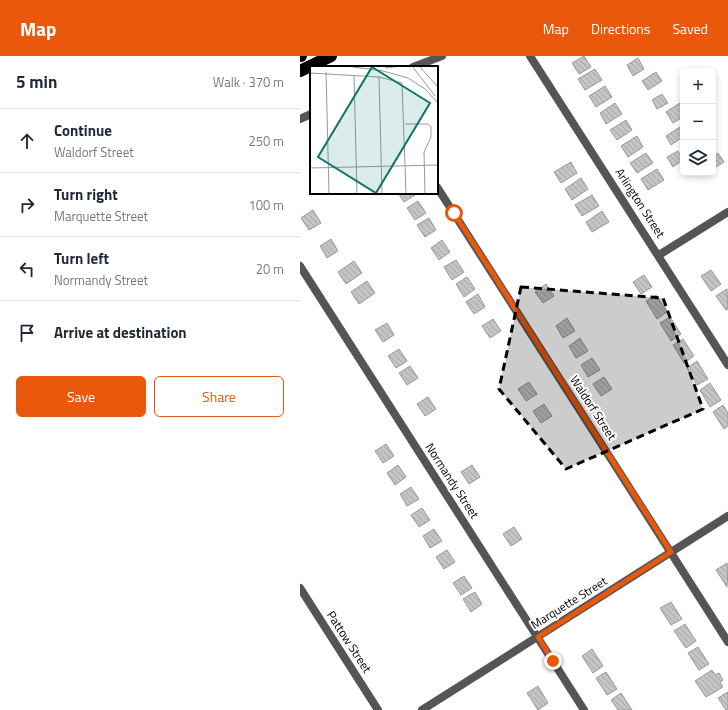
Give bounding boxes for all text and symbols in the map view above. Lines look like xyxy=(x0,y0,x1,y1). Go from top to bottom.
text: Map xyxy=(20,14,56,43)
text: Map xyxy=(543,18,569,39)
text: Directions xyxy=(591,18,650,39)
text: Saved xyxy=(672,18,708,39)
inset map xyxy=(310,66,438,194)
map controls xyxy=(680,68,716,176)
button: + xyxy=(680,68,716,104)
text: 5 min xyxy=(16,69,57,95)
text: Walk · 370 m xyxy=(213,72,284,92)
button: − xyxy=(680,104,716,140)
text: Continue xyxy=(54,119,112,142)
icon: ahead xyxy=(16,130,38,152)
text: 250 m xyxy=(248,131,284,151)
button: layers xyxy=(680,140,716,176)
text: Waldorf Street xyxy=(54,142,134,162)
street label: Arlington Street xyxy=(611,164,671,242)
text: Turn right xyxy=(54,183,118,206)
icon: right xyxy=(16,194,38,216)
text: 100 m xyxy=(248,195,284,215)
route start xyxy=(445,204,463,222)
text: Marquette Street xyxy=(54,206,148,226)
text: Turn left xyxy=(54,247,109,270)
icon: left xyxy=(16,258,38,280)
text: 20 m xyxy=(256,259,284,279)
text: Normandy Street xyxy=(54,270,148,290)
text: Arrive at destination xyxy=(54,321,187,344)
icon: arrive xyxy=(16,322,38,344)
street label: Waldorf Street xyxy=(565,372,622,444)
button: Save xyxy=(16,376,146,417)
button: Share xyxy=(154,376,284,417)
street label: Normandy Street xyxy=(421,439,484,523)
street label: Marquette Street xyxy=(527,571,611,634)
street label: Pattow Street xyxy=(322,607,377,677)
route end xyxy=(544,652,562,670)

